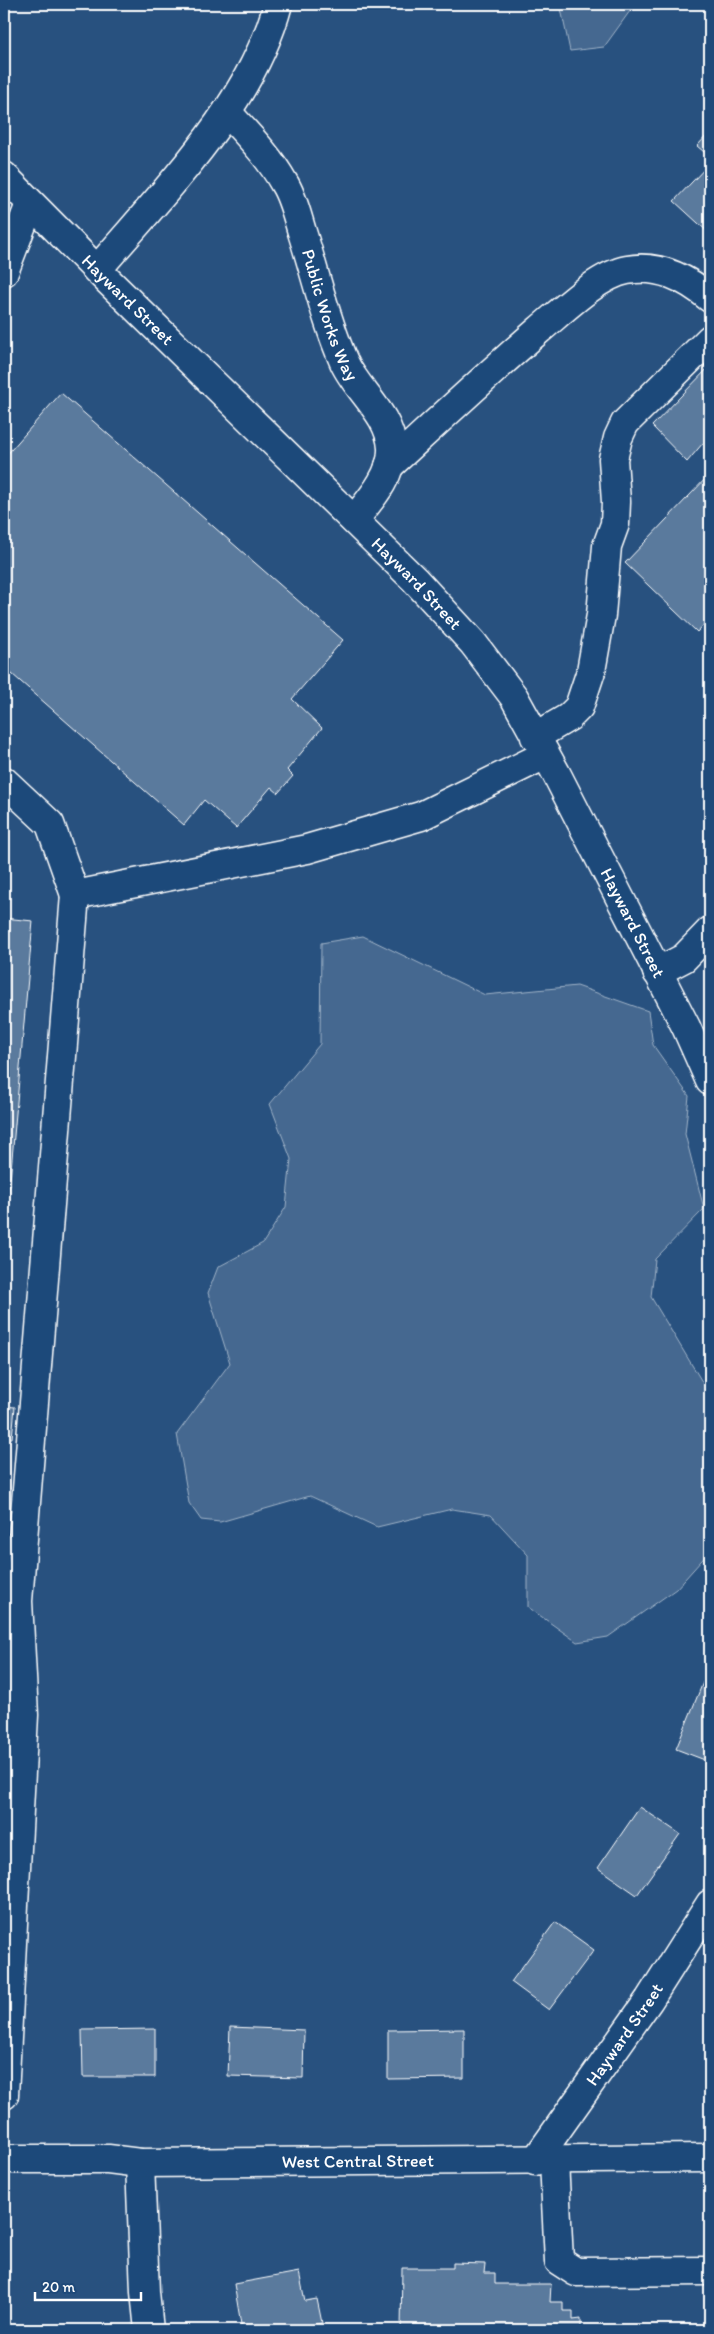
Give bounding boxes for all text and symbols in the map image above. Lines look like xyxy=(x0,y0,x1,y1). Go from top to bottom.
street label: Public Works Way xyxy=(297,247,363,385)
street label: Hayward Street xyxy=(77,250,179,350)
street label: Hayward Street xyxy=(367,533,466,635)
street label: Hayward Street xyxy=(596,864,670,982)
street label: Hayward Street xyxy=(581,1979,668,2090)
street label: West Central Street xyxy=(282,2149,434,2173)
scale bar xyxy=(35,2269,141,2301)
text: 20 m xyxy=(42,2278,76,2296)

